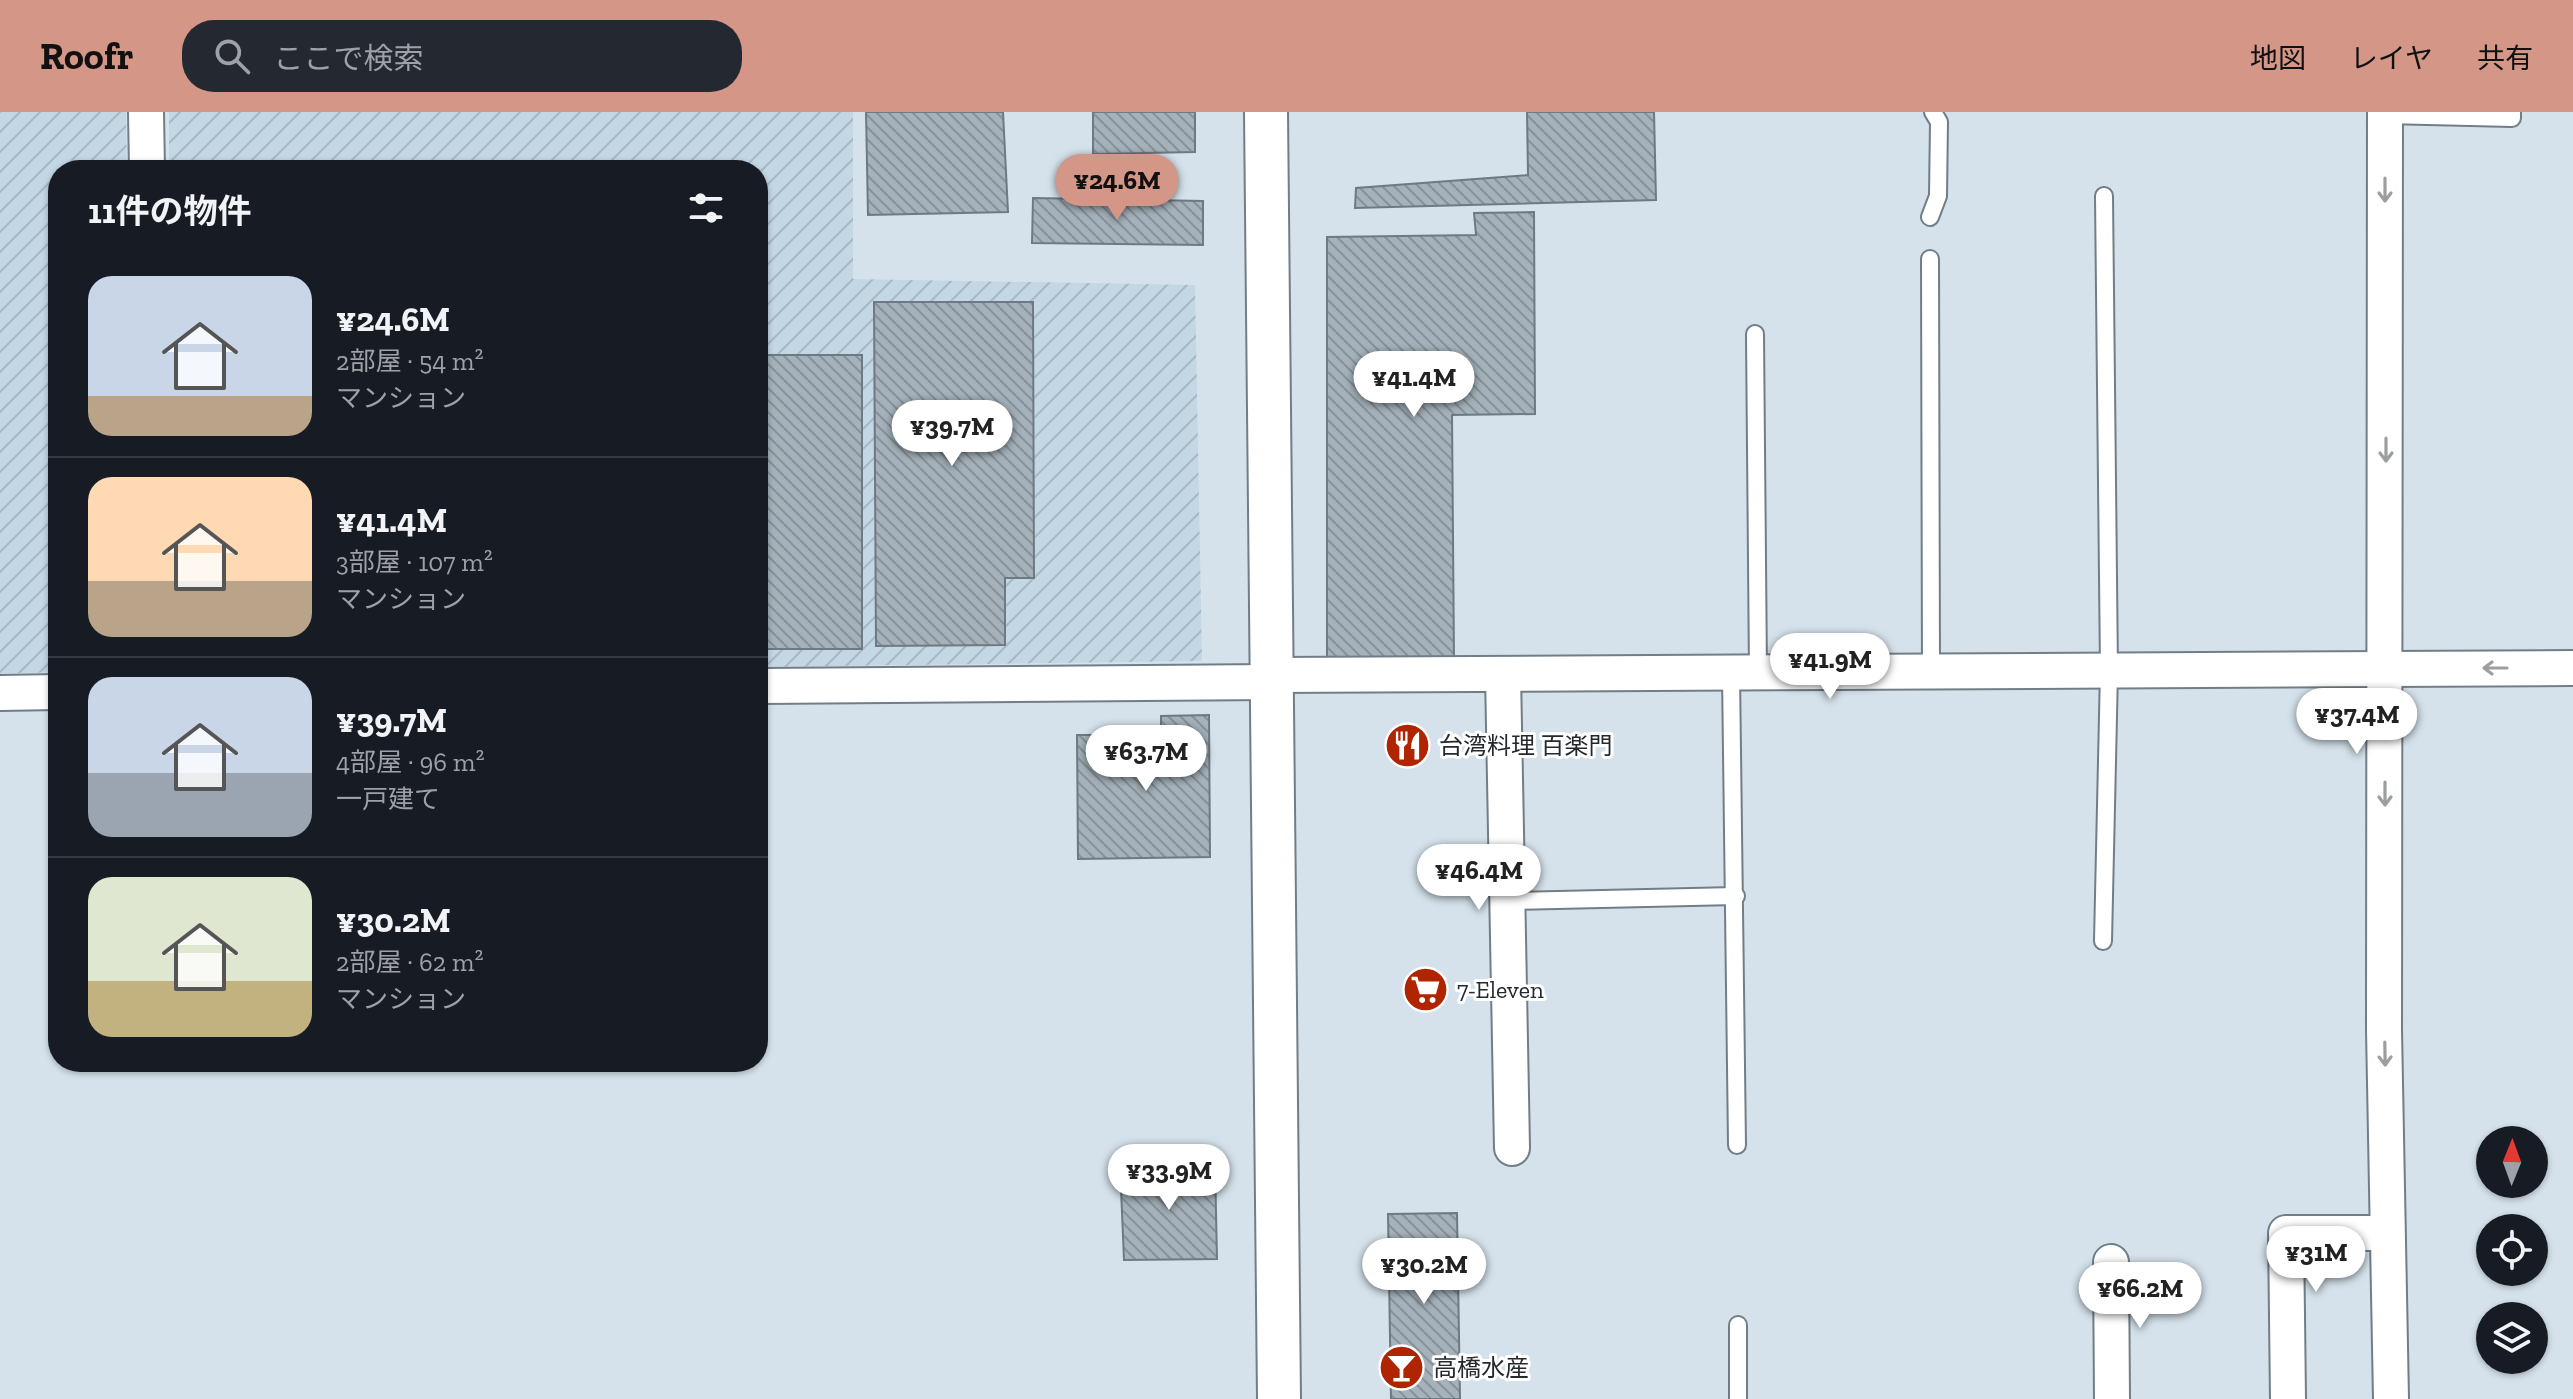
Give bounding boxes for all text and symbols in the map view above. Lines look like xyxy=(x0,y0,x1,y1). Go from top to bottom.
search box xyxy=(182,20,742,92)
text: Roofr xyxy=(40,33,134,79)
icon: search xyxy=(210,34,254,78)
text: ここで検索 xyxy=(274,41,424,77)
text: 地図 xyxy=(2250,42,2306,75)
text: レイヤ xyxy=(2350,42,2433,75)
text: 共有 xyxy=(2477,42,2533,75)
pin: ¥24.6M xyxy=(1052,154,1182,222)
text: ¥24.6M xyxy=(1073,164,1161,196)
one-way arrow xyxy=(2377,176,2393,203)
icon: filters xyxy=(684,186,728,230)
text: 11件の物件 xyxy=(88,191,251,232)
text: ¥24.6M xyxy=(336,299,450,340)
icon: home xyxy=(152,308,248,404)
text: 2部屋 · 54 m² xyxy=(336,345,484,377)
pin: ¥41.4M xyxy=(1349,351,1479,419)
text: ¥41.4M xyxy=(1372,361,1456,393)
text: マンション xyxy=(336,382,466,414)
pin: ¥39.7M xyxy=(887,400,1017,468)
text: ¥39.7M xyxy=(910,410,994,442)
one-way arrow xyxy=(2378,436,2394,463)
text: ¥41.4M xyxy=(336,500,447,541)
icon: home xyxy=(152,509,248,605)
text: 3部屋 · 107 m² xyxy=(336,546,493,578)
text: マンション xyxy=(336,583,466,615)
pin: ¥41.9M xyxy=(1765,633,1895,701)
text: ¥41.9M xyxy=(1788,643,1872,675)
one-way arrow xyxy=(2482,661,2509,676)
pin: ¥37.4M xyxy=(2292,688,2422,756)
text: ¥37.4M xyxy=(2314,698,2400,730)
text: ¥39.7M xyxy=(336,700,447,741)
icon: home xyxy=(152,709,248,805)
restaurant icon: 台湾料理 百楽門 xyxy=(1384,722,1432,770)
pin: ¥63.7M xyxy=(1081,725,1211,793)
place label: 台湾料理 百楽門 xyxy=(1439,731,1612,760)
text: ¥63.7M xyxy=(1104,735,1188,767)
text: 4部屋 · 96 m² xyxy=(336,746,485,778)
one-way arrow xyxy=(2378,780,2393,807)
text: 一戸建て xyxy=(336,783,440,815)
pin: ¥46.4M xyxy=(1414,844,1544,912)
text: ¥46.4M xyxy=(1435,854,1523,886)
text: ¥30.2M xyxy=(336,900,451,941)
icon: home xyxy=(152,909,248,1005)
text: 2部屋 · 62 m² xyxy=(336,946,483,978)
supermarket icon: 7-Eleven xyxy=(1402,966,1450,1014)
place label: 7-Eleven xyxy=(1457,975,1544,1004)
text: マンション xyxy=(336,983,466,1015)
one-way arrow xyxy=(2377,1040,2393,1067)
north arrow xyxy=(2476,1126,2548,1198)
map controls xyxy=(2476,1126,2548,1374)
pin: ¥33.9M xyxy=(1104,1144,1234,1212)
text: ¥33.9M xyxy=(1126,1154,1212,1186)
button: locate xyxy=(2476,1214,2548,1286)
pin: ¥31M xyxy=(2269,1226,2363,1294)
text: ¥31M xyxy=(2284,1236,2348,1268)
pin: ¥30.2M xyxy=(1359,1238,1489,1306)
text: ¥30.2M xyxy=(1380,1248,1468,1280)
pin: ¥66.2M xyxy=(2075,1262,2205,1330)
text: ¥66.2M xyxy=(2097,1272,2183,1304)
button: layers xyxy=(2476,1302,2548,1374)
bar icon: 高橋水産 xyxy=(1378,1344,1426,1392)
place label: 高橋水産 xyxy=(1433,1353,1529,1382)

